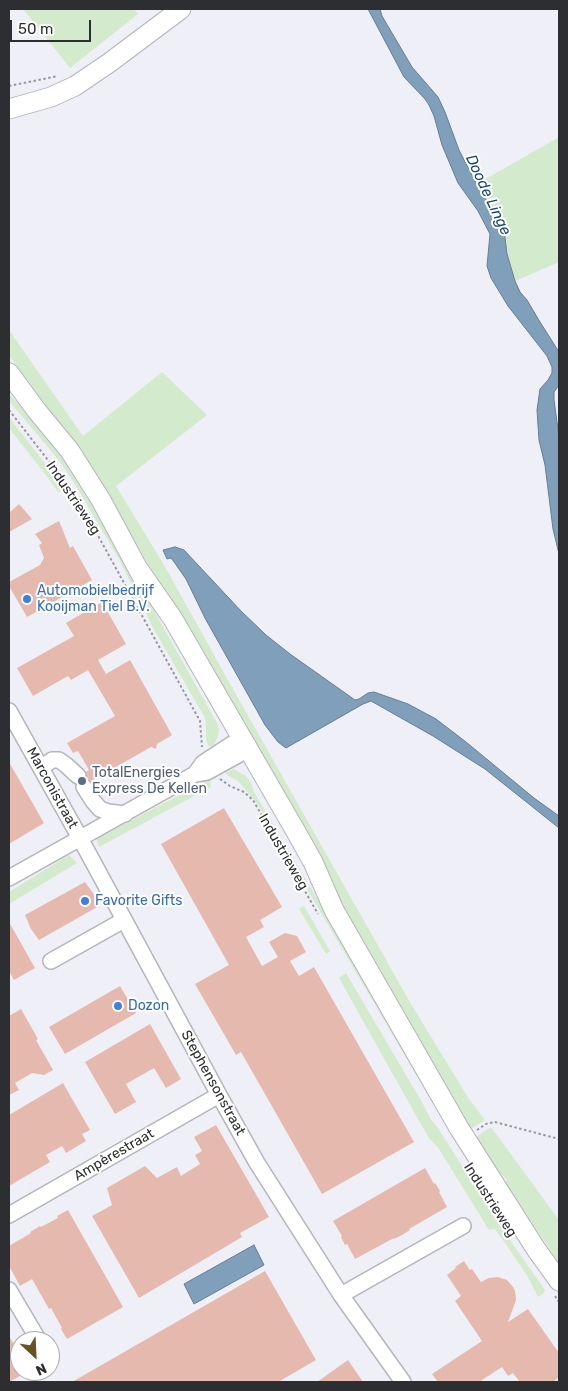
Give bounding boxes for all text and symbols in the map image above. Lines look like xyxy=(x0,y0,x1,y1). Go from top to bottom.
scale bar xyxy=(12,10,94,42)
text: 50 m xyxy=(18,20,53,38)
water label: Doode Linge xyxy=(461,152,515,238)
street label: Industrieweg xyxy=(42,458,104,538)
place label: Automobielbedrijf Kooijman Tiel B.V. xyxy=(37,583,154,616)
marker: Automobielbedrijf Kooijman Tiel B.V. xyxy=(21,593,33,605)
street label: Marconistraat xyxy=(23,744,81,832)
place label: TotalEnergies Express De Kellen xyxy=(92,765,207,798)
marker: TotalEnergies Express De Kellen xyxy=(76,775,88,787)
street label: Industrieweg xyxy=(254,811,312,893)
place label: Favorite Gifts xyxy=(95,893,182,909)
marker: Favorite Gifts xyxy=(79,895,91,907)
place label: Dozon xyxy=(128,998,169,1014)
marker: Dozon xyxy=(112,1000,124,1012)
street label: Stephensonstraat xyxy=(177,1028,249,1138)
street label: Ampèrestraat xyxy=(71,1125,157,1185)
street label: Industrieweg xyxy=(460,1160,520,1240)
north arrow xyxy=(10,1331,60,1381)
text: N xyxy=(33,1359,49,1379)

